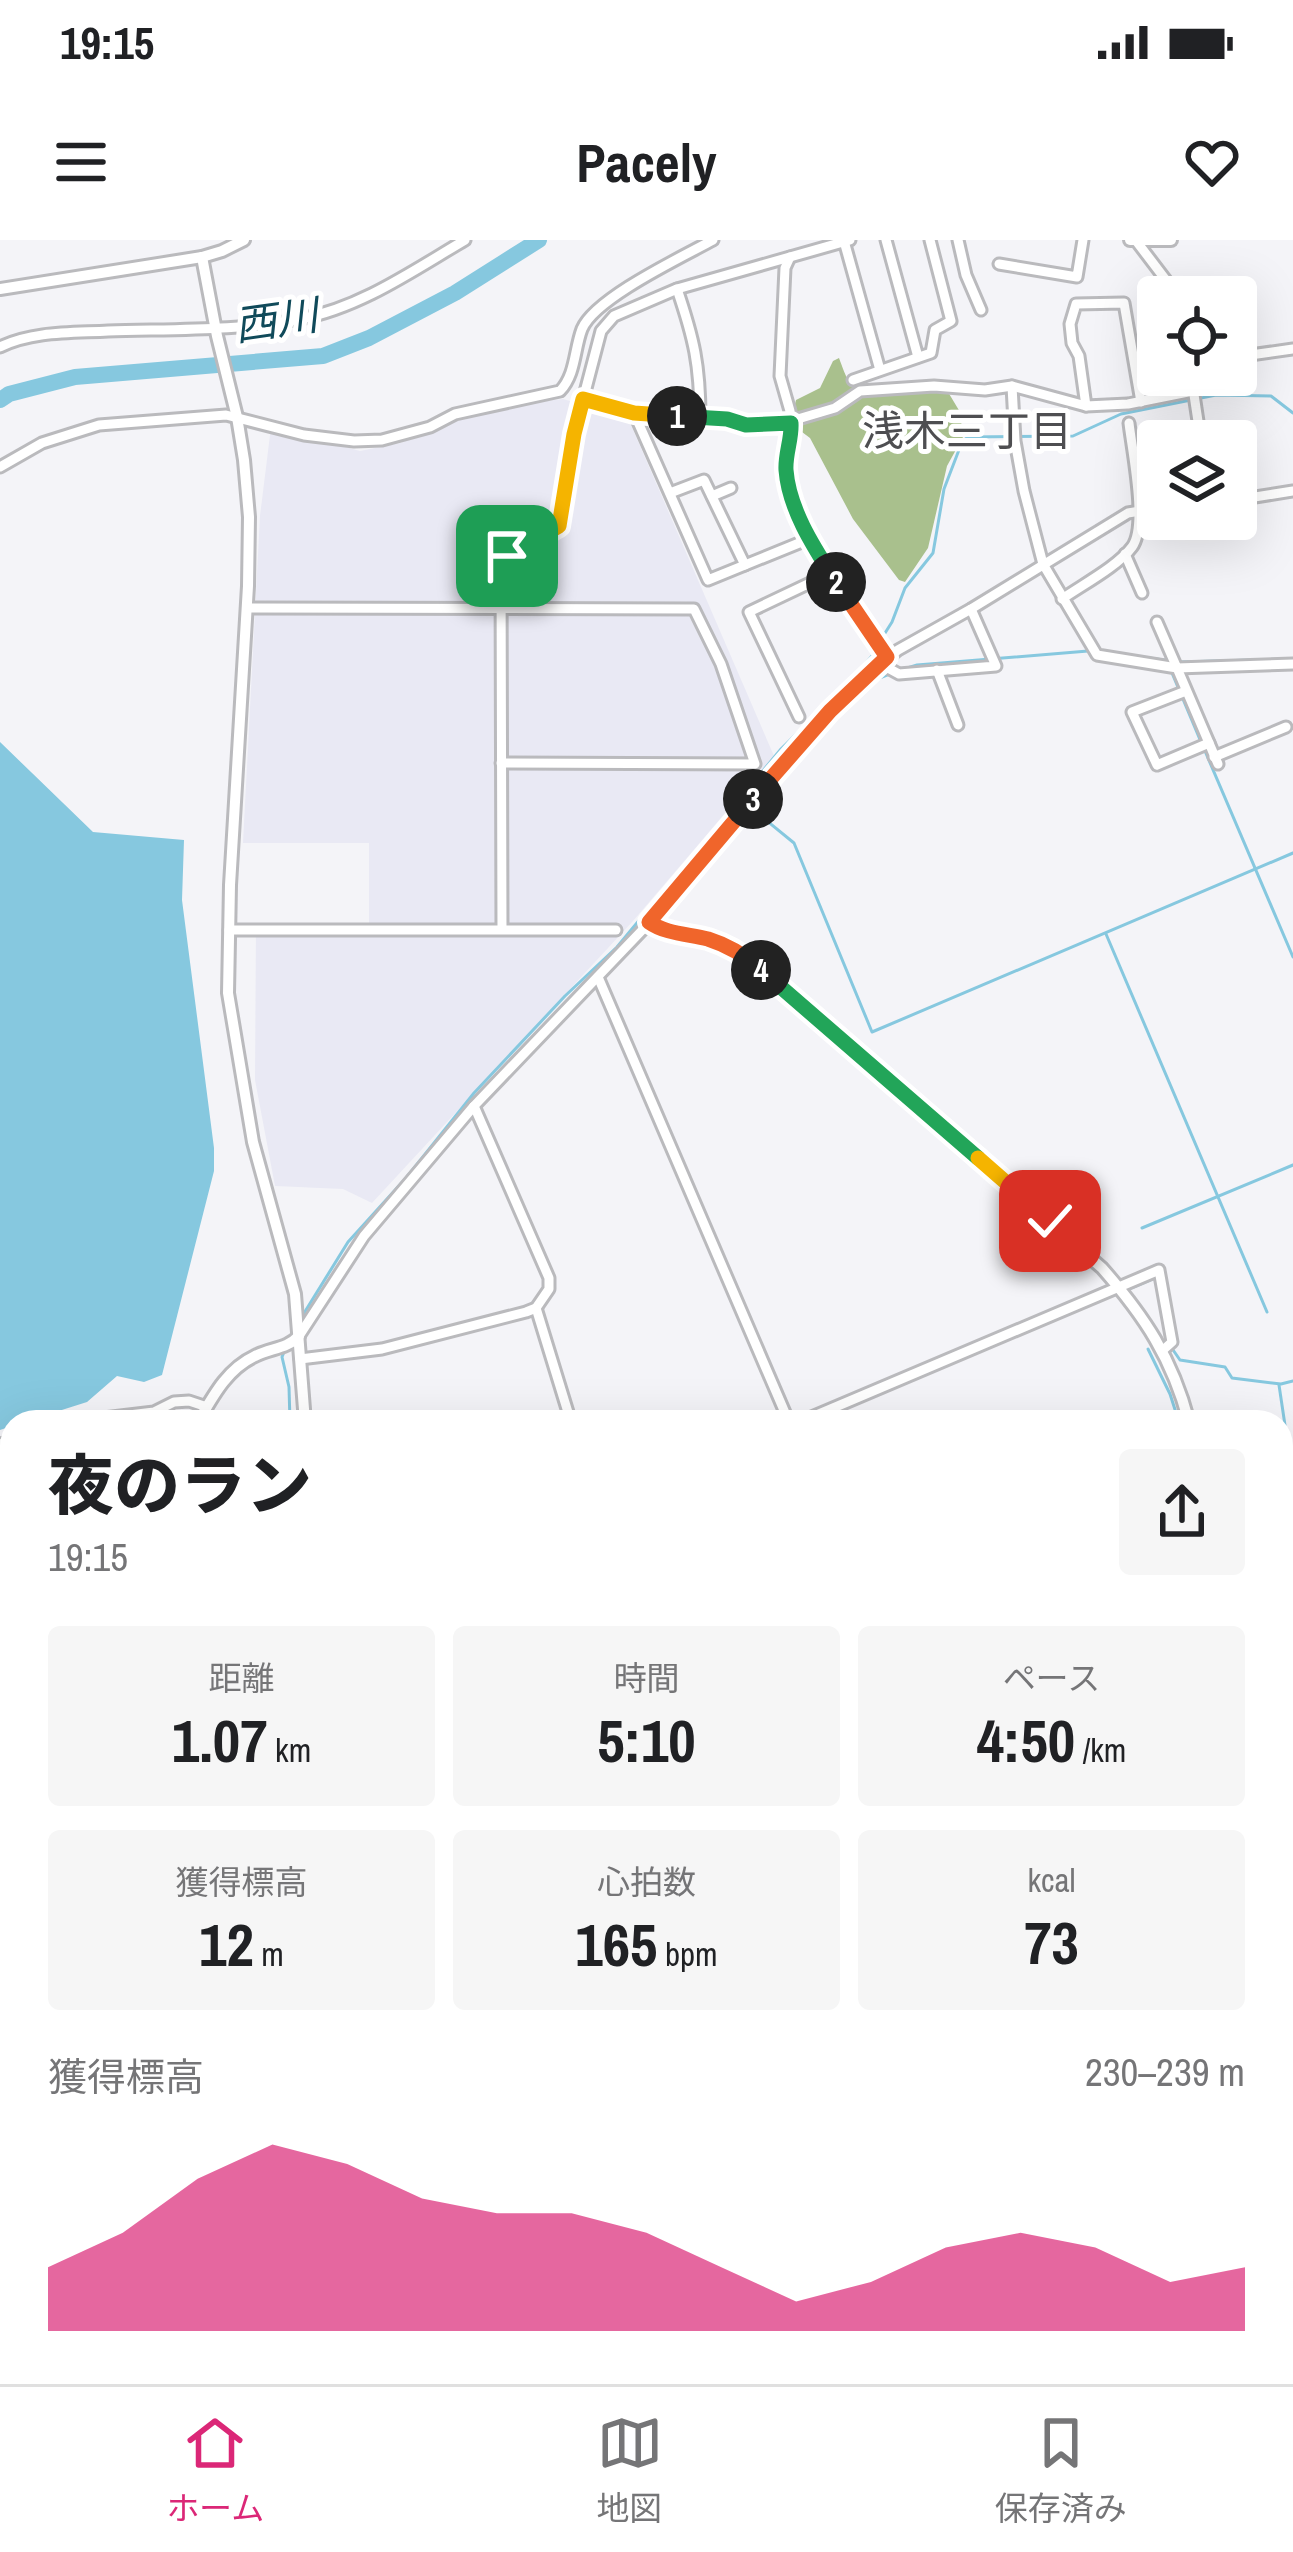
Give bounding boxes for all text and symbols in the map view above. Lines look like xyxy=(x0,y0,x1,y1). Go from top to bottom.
text: 19:15 xyxy=(60,12,154,73)
text: Pacely xyxy=(576,126,717,199)
icon: menu xyxy=(48,129,114,195)
icon: heart xyxy=(1179,129,1245,195)
map controls xyxy=(1137,276,1257,540)
button: locate xyxy=(1137,276,1257,396)
water label: 西川 xyxy=(231,286,325,354)
pin: 1 xyxy=(647,386,707,446)
text: 1 xyxy=(669,394,685,438)
district label: 浅木三丁目 xyxy=(862,403,1072,459)
button: layers xyxy=(1137,420,1257,540)
pin xyxy=(456,505,558,607)
icon: arrive xyxy=(474,523,540,589)
pin: 2 xyxy=(806,552,866,612)
text: 2 xyxy=(828,560,844,604)
pin: 3 xyxy=(723,769,783,829)
text: 3 xyxy=(745,777,761,821)
pin: 4 xyxy=(731,940,791,1000)
text: 4 xyxy=(753,948,769,992)
pin xyxy=(999,1170,1101,1272)
icon: check xyxy=(1017,1188,1083,1254)
text: 夜のラン xyxy=(48,1441,312,1530)
button: share xyxy=(1119,1449,1245,1575)
text: 19:15 xyxy=(48,1531,128,1583)
text: 距離 xyxy=(209,1656,275,1700)
text: 時間 xyxy=(614,1656,680,1700)
text: ペース xyxy=(1003,1656,1100,1700)
text: 1.07 xyxy=(172,1700,268,1781)
text: 5:10 xyxy=(597,1700,696,1781)
text: 4:50 xyxy=(977,1700,1075,1781)
text: km xyxy=(268,1728,311,1772)
text: /km xyxy=(1075,1728,1126,1772)
text: kcal xyxy=(1027,1858,1076,1902)
text: 獲得標高 xyxy=(176,1860,308,1904)
text: 心拍数 xyxy=(597,1860,696,1904)
text: 73 xyxy=(1024,1902,1079,1983)
text: 12 xyxy=(199,1904,254,1985)
text: 165 xyxy=(575,1904,657,1985)
text: m xyxy=(254,1932,284,1976)
text: bpm xyxy=(657,1932,718,1976)
text: 230–239 m xyxy=(1085,2046,1245,2098)
text: 獲得標高 xyxy=(48,2051,204,2103)
tab: ホーム xyxy=(166,2410,264,2530)
tab: 地図 xyxy=(597,2410,663,2530)
tab: 保存済み xyxy=(995,2410,1127,2530)

